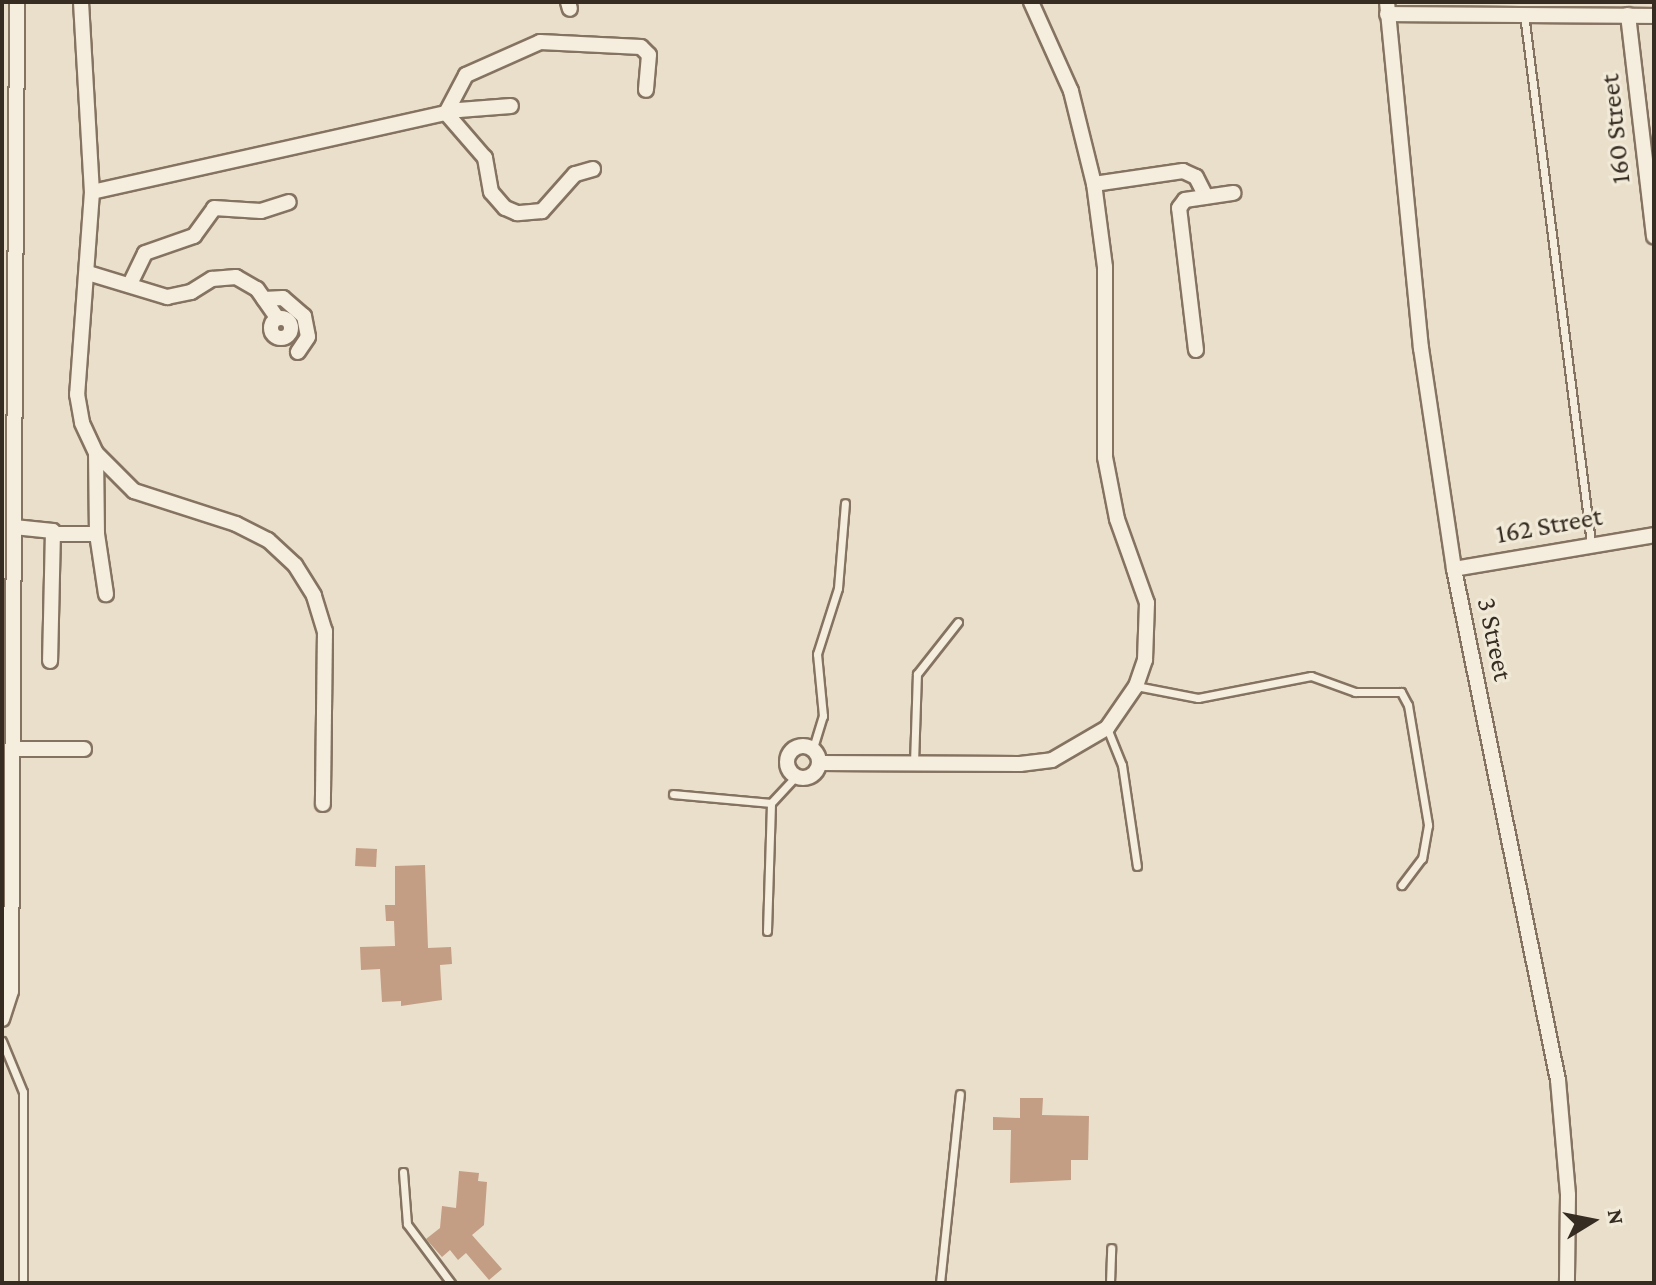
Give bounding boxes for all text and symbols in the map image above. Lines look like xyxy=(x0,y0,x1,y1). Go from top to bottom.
street label: 160 Street xyxy=(1593,72,1637,186)
street label: 162 Street xyxy=(1493,499,1605,551)
street label: 3 Street xyxy=(1470,594,1520,684)
north arrow xyxy=(1552,1181,1632,1261)
text: N xyxy=(1603,1207,1630,1226)

